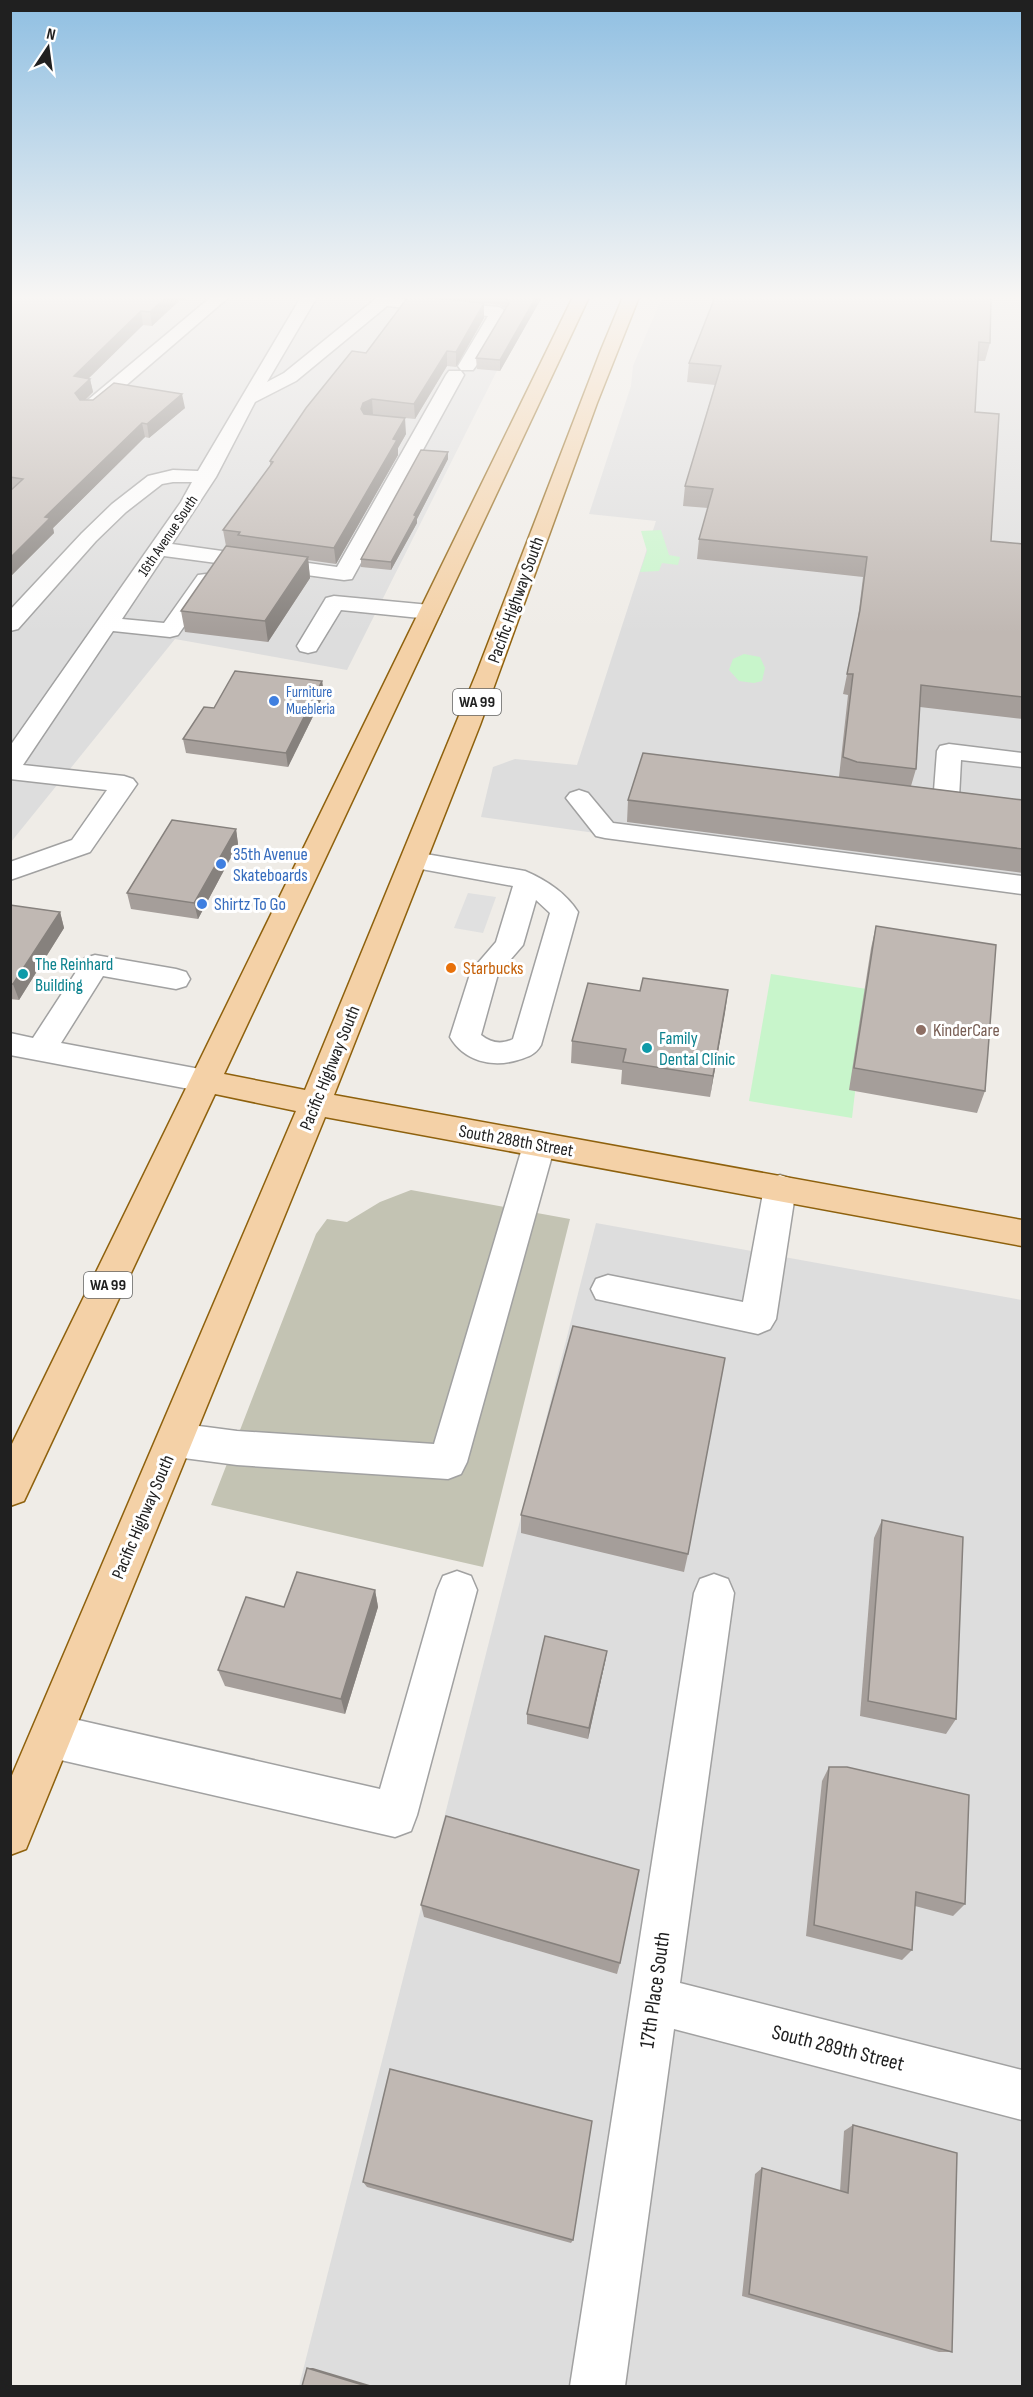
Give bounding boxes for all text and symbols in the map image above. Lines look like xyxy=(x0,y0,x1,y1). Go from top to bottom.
north arrow xyxy=(18,18,78,78)
text: N xyxy=(45,25,57,45)
street label: 16th Avenue South xyxy=(134,492,202,580)
street label: Pacific Highway South xyxy=(483,534,549,666)
place label: Furniture Muebleria xyxy=(286,683,335,719)
road number: WA 99 xyxy=(453,689,501,715)
marker: Furniture Muebleria xyxy=(267,694,281,708)
place label: 35th Avenue Skateboards xyxy=(233,844,308,886)
marker: 35th Avenue Skateboards xyxy=(214,857,228,871)
place label: Shirtz To Go xyxy=(214,894,286,915)
marker: Shirtz To Go xyxy=(195,897,209,911)
place label: The Reinhard Building xyxy=(35,954,113,996)
place label: Starbucks xyxy=(463,958,523,979)
marker: Starbucks xyxy=(444,961,458,975)
marker: The Reinhard Building xyxy=(16,967,30,981)
street label: Pacific Highway South xyxy=(295,1003,365,1133)
place label: KinderCare xyxy=(933,1020,1000,1041)
marker: KinderCare xyxy=(914,1023,928,1037)
place label: Family Dental Clinic xyxy=(659,1028,736,1070)
marker: Family Dental Clinic xyxy=(640,1041,654,1055)
street label: South 288th Street xyxy=(457,1121,575,1161)
road number: WA 99 xyxy=(84,1272,132,1298)
street label: Pacific Highway South xyxy=(107,1452,179,1582)
street label: 17th Place South xyxy=(634,1930,676,2050)
street label: South 289th Street xyxy=(769,2019,907,2077)

